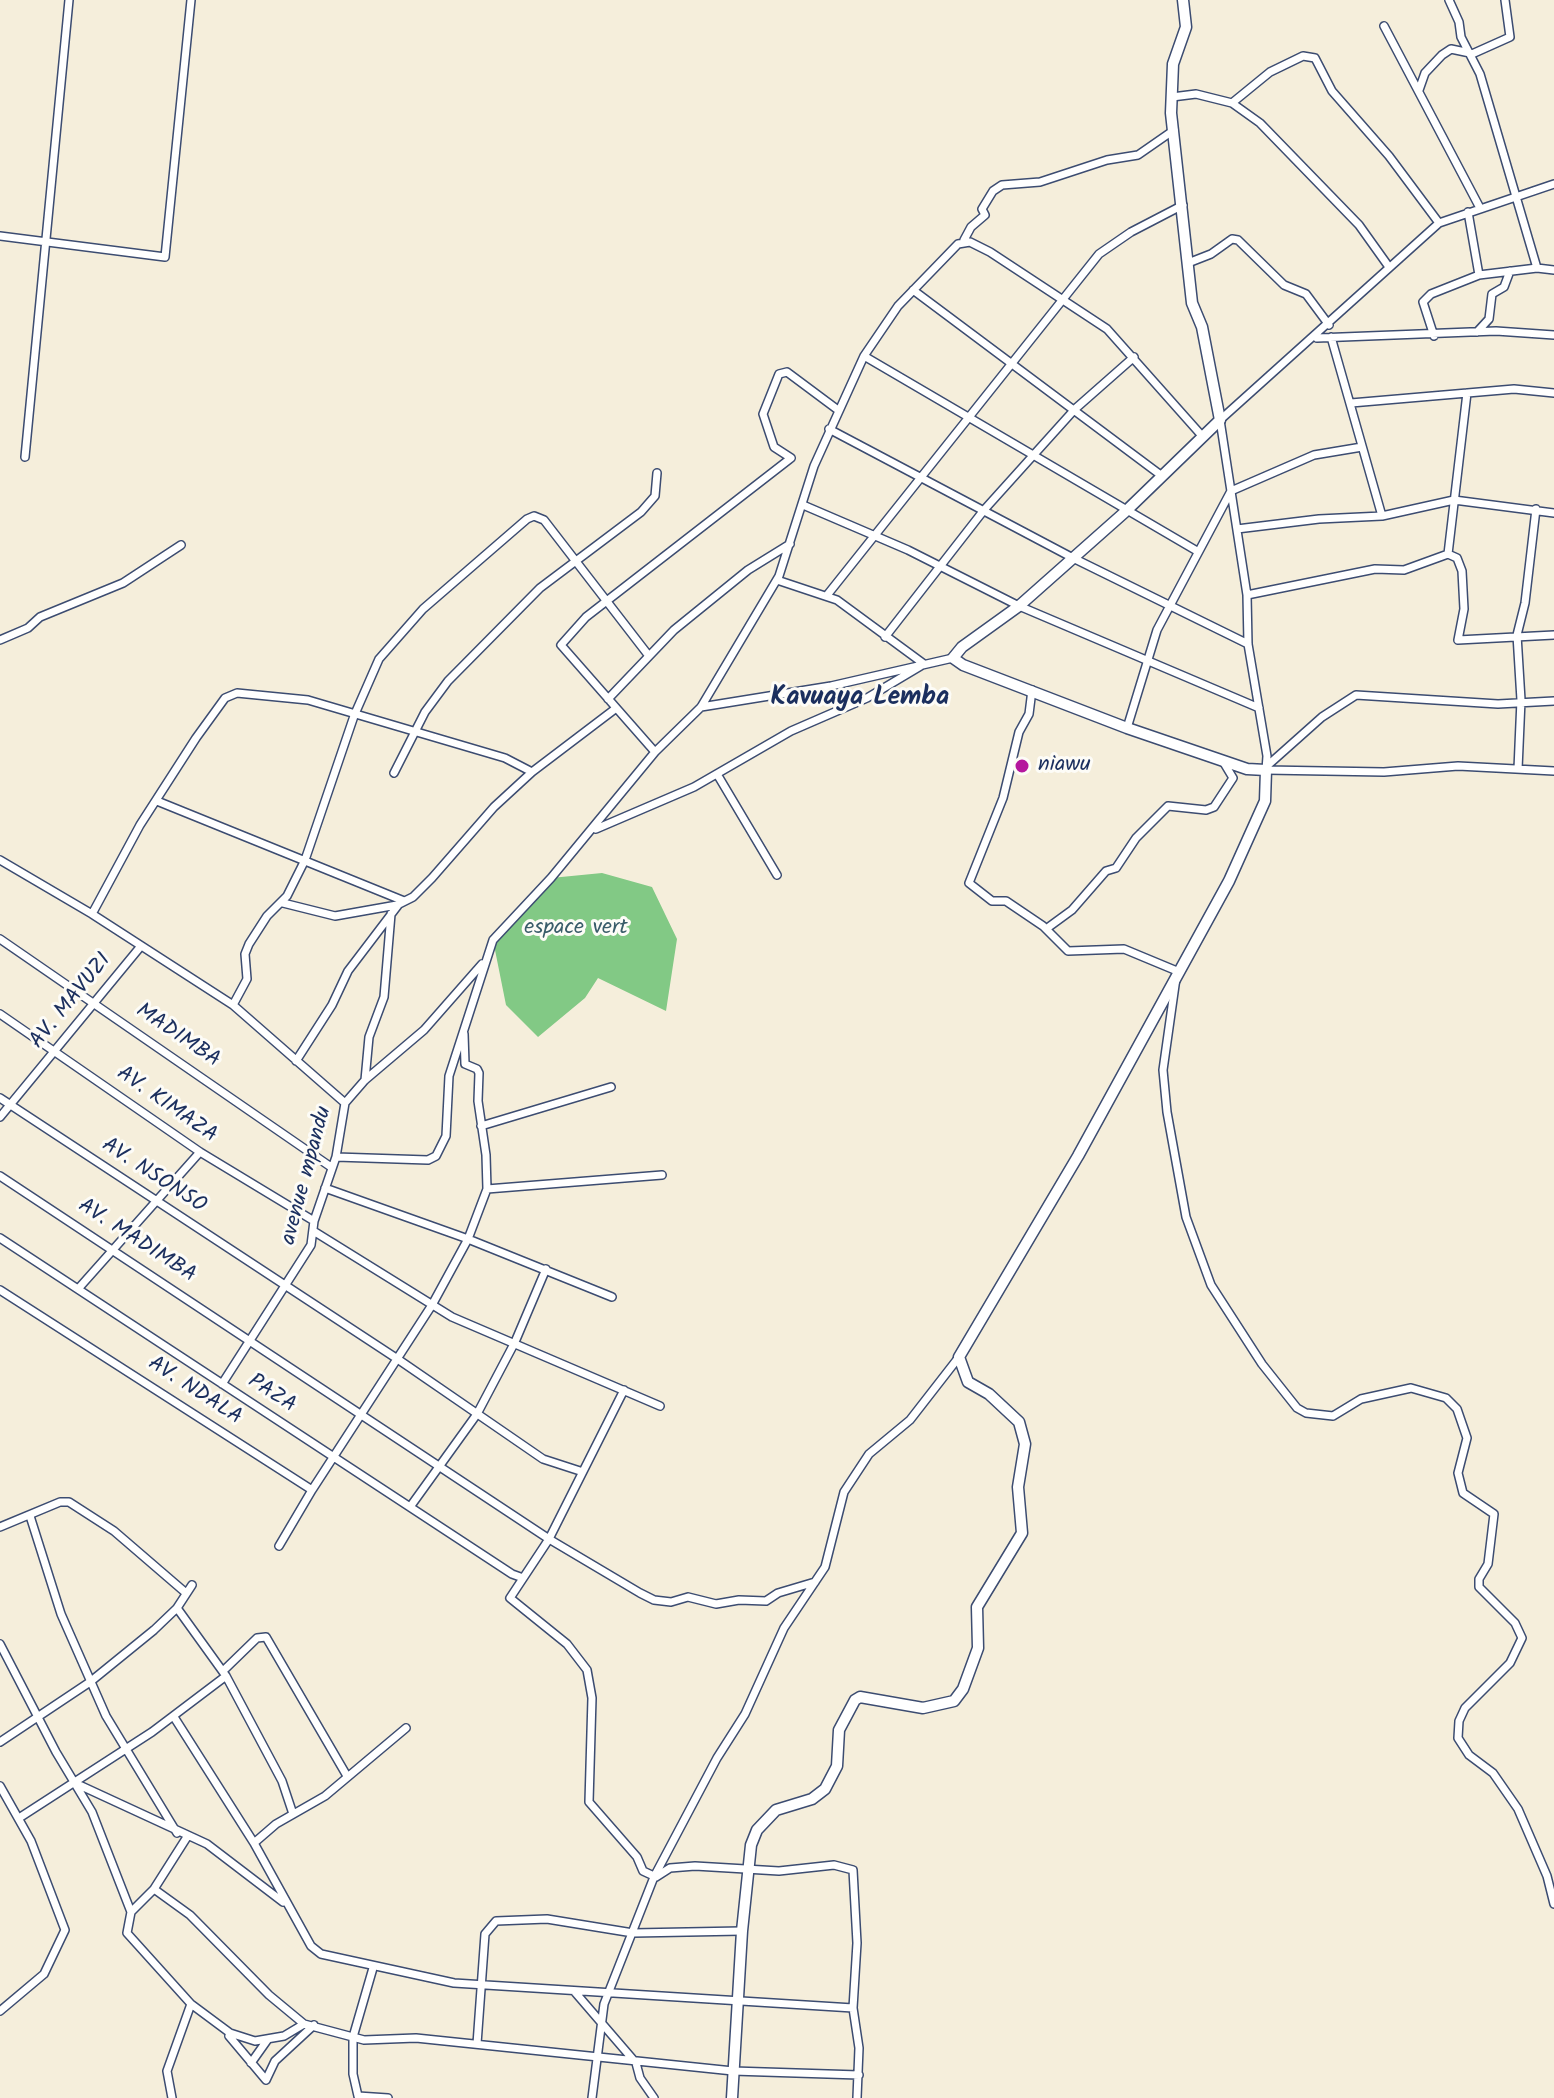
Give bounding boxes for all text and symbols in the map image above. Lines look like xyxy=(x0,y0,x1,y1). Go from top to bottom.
district label: Kavuaya Lemba xyxy=(771,684,949,716)
place label: niawu xyxy=(1038,753,1091,779)
marker: niawu xyxy=(1013,757,1031,775)
park label: espace vert xyxy=(524,916,628,942)
street label: AV. MAVUZI xyxy=(26,949,118,1055)
street label: MADIMBA xyxy=(130,999,224,1075)
street label: AV. KIMAZA xyxy=(111,1062,221,1150)
street label: avenue mpandu xyxy=(277,1104,339,1248)
street label: AV. NSONSO xyxy=(96,1133,210,1221)
street label: AV. MADIMBA xyxy=(72,1194,200,1290)
street label: AV. NDALA xyxy=(142,1352,246,1432)
street label: PAZA xyxy=(242,1370,300,1420)

